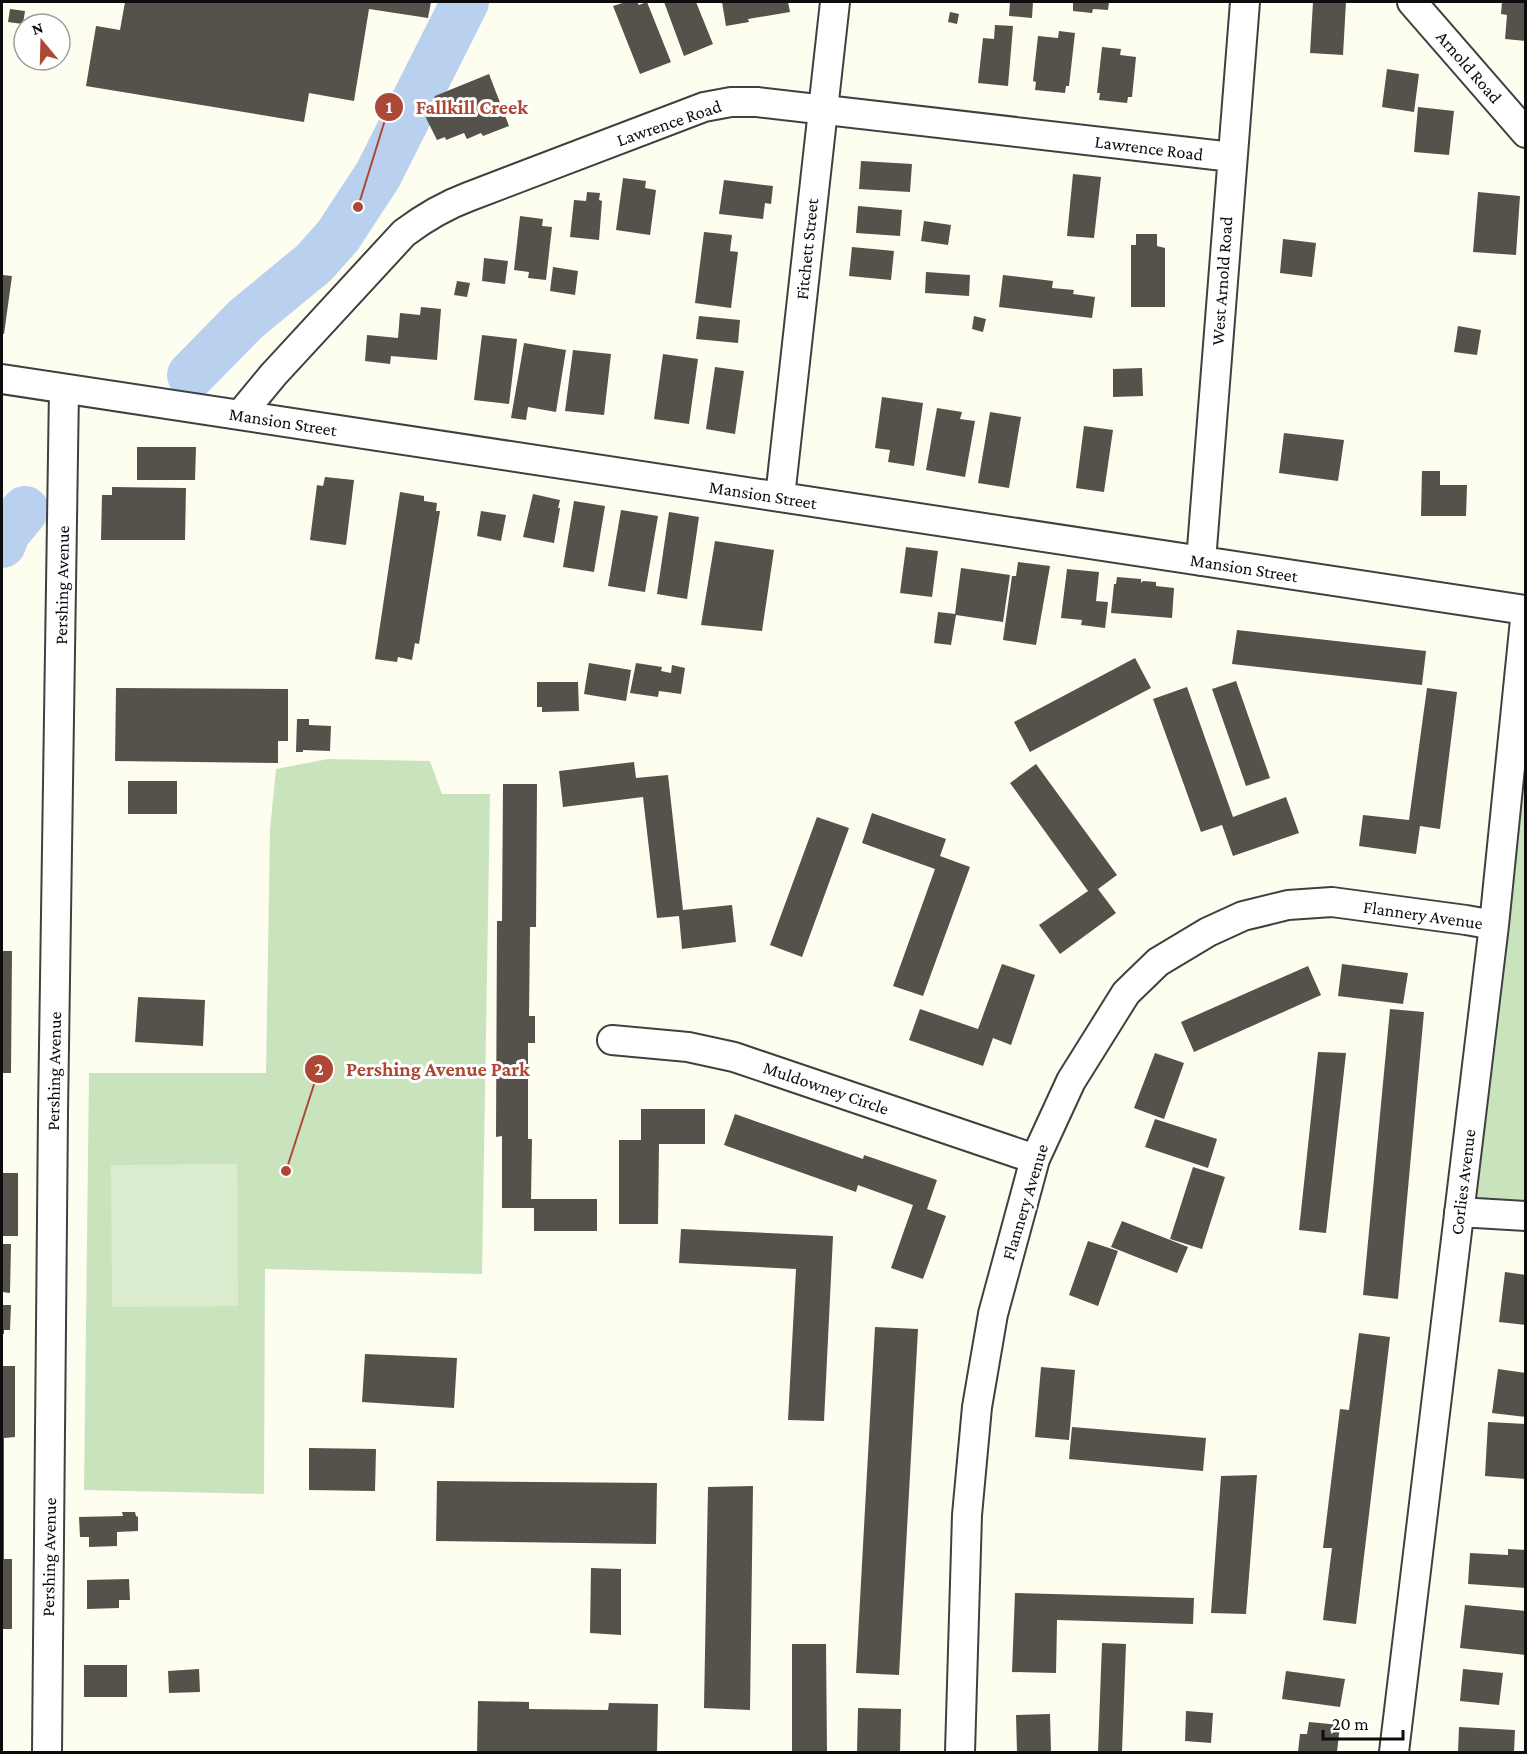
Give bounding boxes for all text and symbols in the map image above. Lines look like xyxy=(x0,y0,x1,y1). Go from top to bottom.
north arrow xyxy=(12,12,72,72)
text: N xyxy=(29,18,45,38)
street label: Arnold Road xyxy=(1432,27,1506,108)
callout: Fallkill Creek xyxy=(374,88,540,126)
text: Fallkill Creek xyxy=(416,96,529,118)
street label: Lawrence Road xyxy=(614,96,724,150)
text: 1 xyxy=(386,97,393,117)
street label: Lawrence Road xyxy=(1094,131,1205,165)
street label: Fitchett Street xyxy=(792,196,822,301)
street label: West Arnold Road xyxy=(1208,215,1237,346)
street label: Mansion Street xyxy=(228,404,339,441)
street label: Mansion Street xyxy=(708,477,819,514)
street label: Pershing Avenue xyxy=(51,525,73,645)
street label: Mansion Street xyxy=(1189,550,1300,587)
street label: Flannery Avenue xyxy=(1362,897,1484,933)
street label: Pershing Avenue xyxy=(43,1011,65,1131)
callout: Pershing Avenue Park xyxy=(304,1050,542,1088)
street label: Muldowney Circle xyxy=(761,1057,891,1119)
text: Pershing Avenue Park xyxy=(346,1058,531,1080)
text: 2 xyxy=(314,1059,324,1079)
street label: Corlies Avenue xyxy=(1447,1128,1479,1236)
street label: Flannery Avenue xyxy=(998,1141,1052,1262)
street label: Pershing Avenue xyxy=(38,1497,60,1617)
scale bar xyxy=(1323,1703,1402,1741)
text: 20 m xyxy=(1332,1714,1369,1734)

